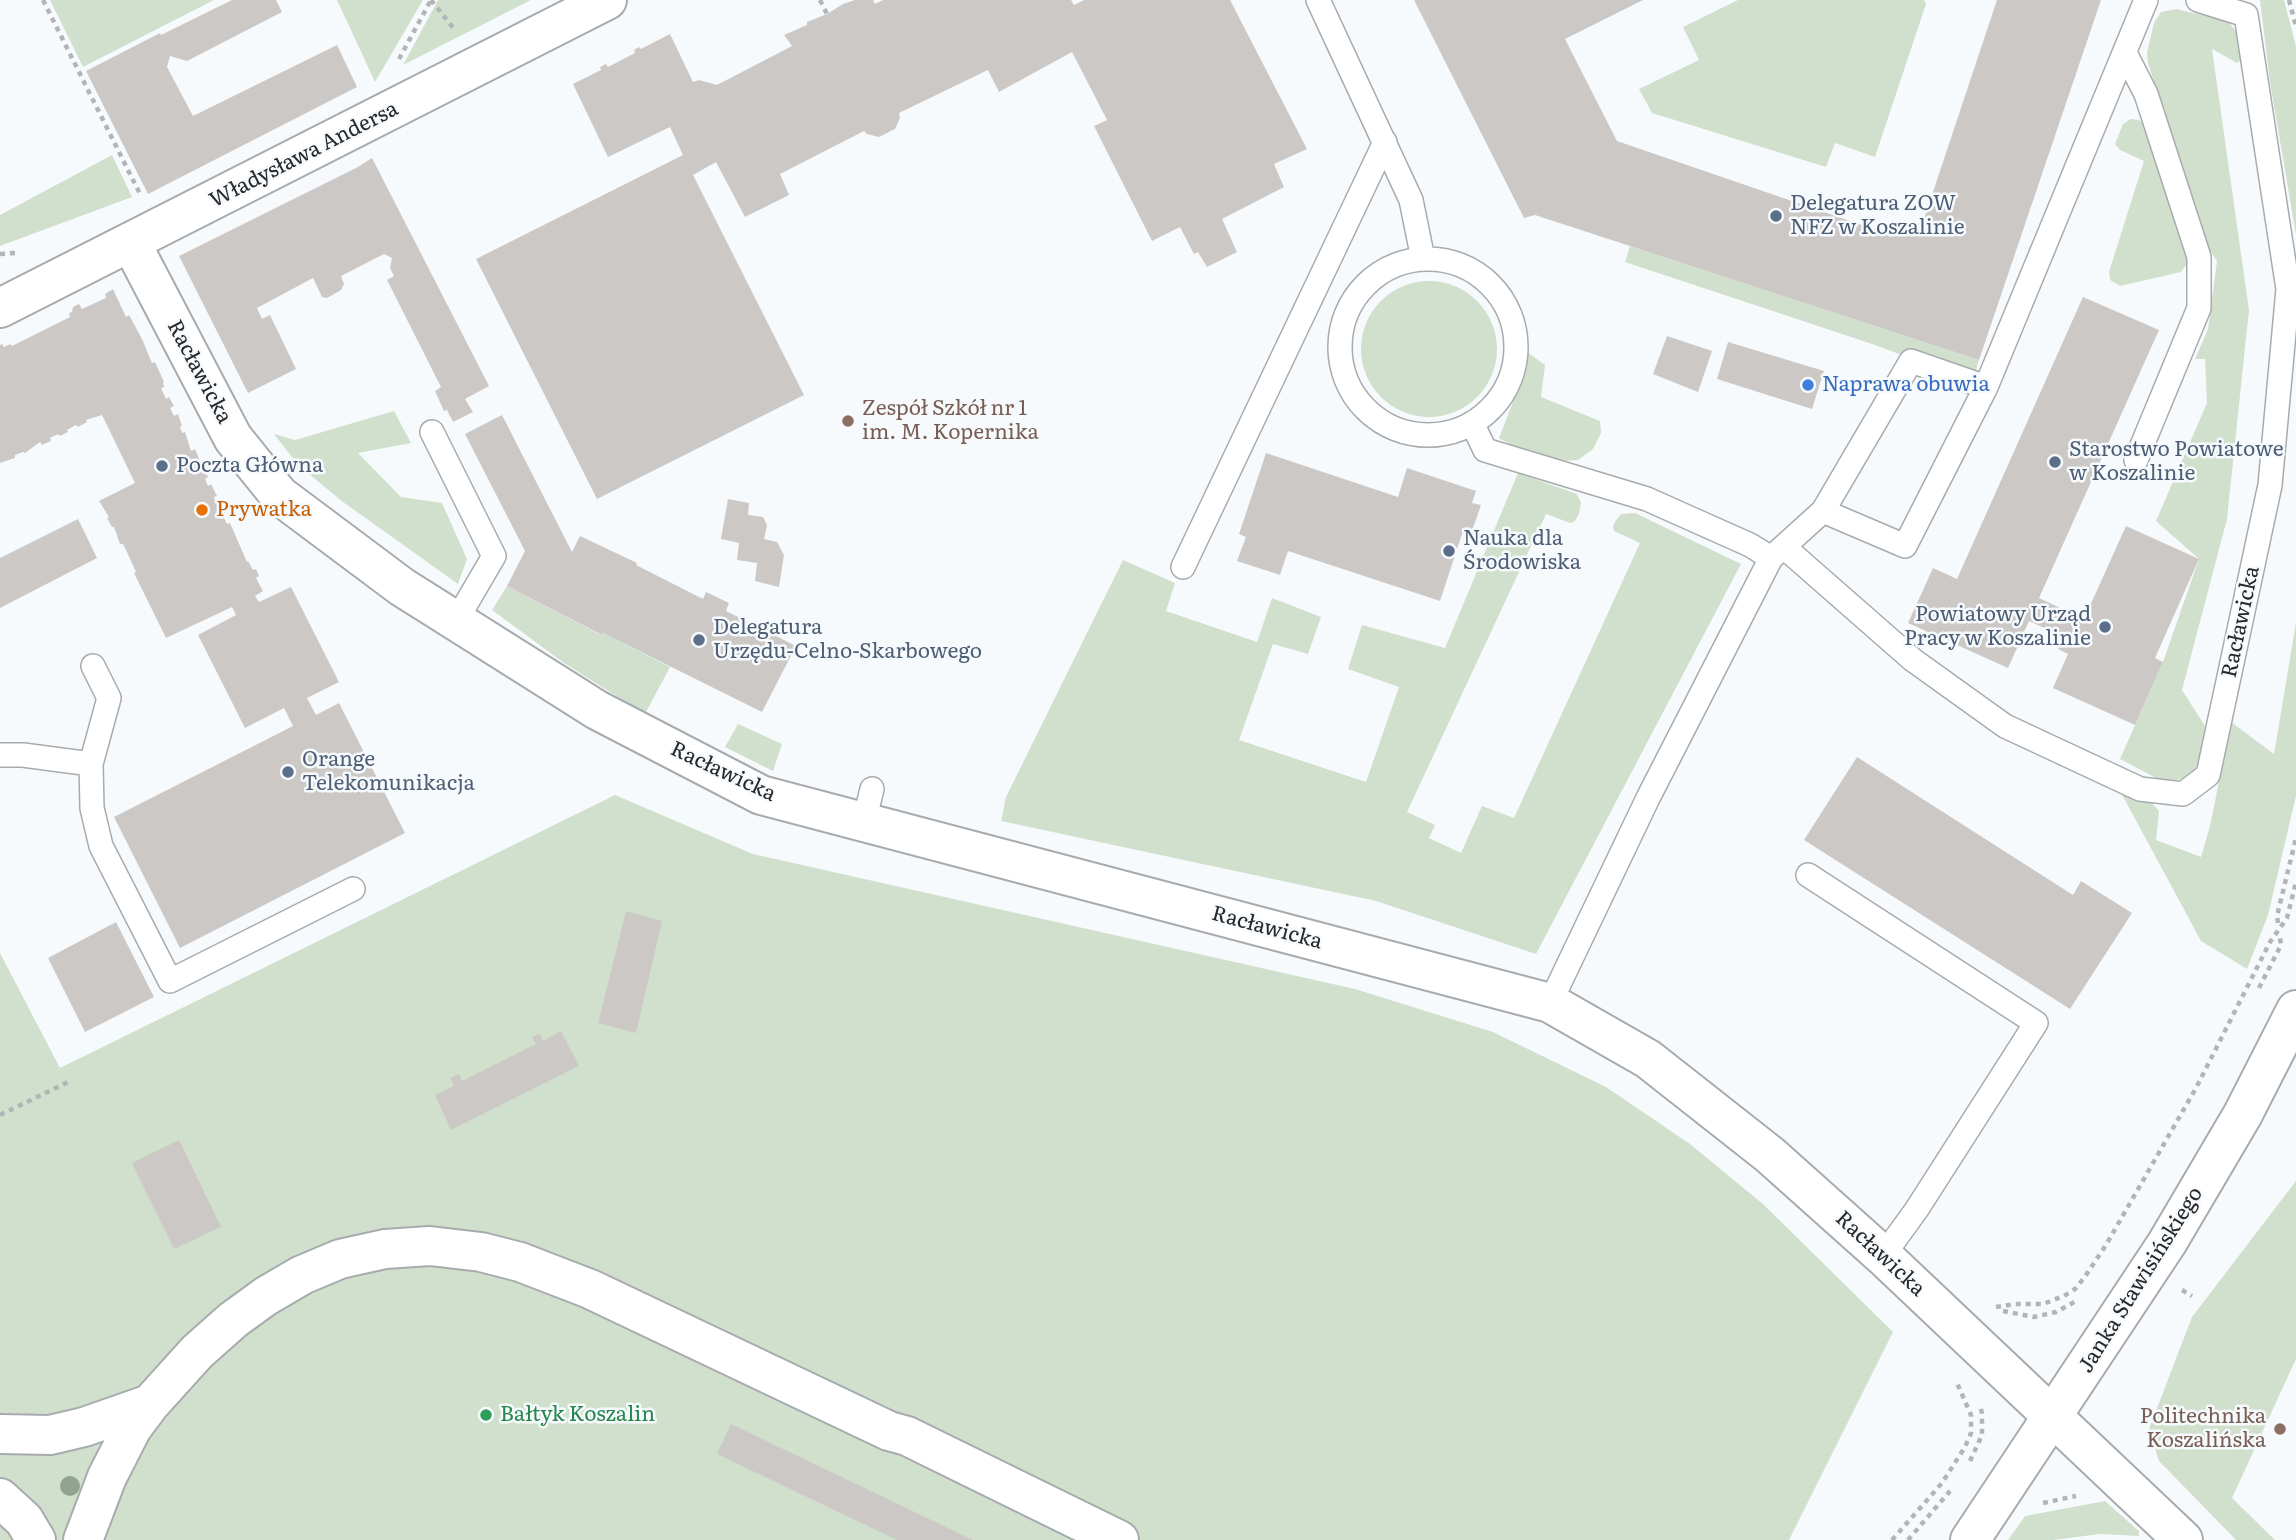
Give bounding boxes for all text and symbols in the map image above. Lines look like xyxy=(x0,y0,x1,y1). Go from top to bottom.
street label: Władysława Andersa xyxy=(206,97,402,213)
place label: Delegatura ZOW NFZ w Koszalinie xyxy=(1790,191,1965,241)
marker: Delegatura ZOW NFZ w Koszalinie xyxy=(1768,208,1784,224)
street label: Racławicka xyxy=(161,316,237,428)
place label: Naprawa obuwia xyxy=(1822,372,1990,398)
marker: Naprawa obuwia xyxy=(1800,377,1816,393)
place label: Zespół Szkół nr 1 im. M. Kopernika xyxy=(862,396,1039,446)
marker: Zespół Szkół nr 1 im. M. Kopernika xyxy=(840,413,856,429)
place label: Starostwo Powiatowe w Koszalinie xyxy=(2069,437,2284,487)
place label: Poczta Główna xyxy=(176,453,323,479)
marker: Starostwo Powiatowe w Koszalinie xyxy=(2047,454,2063,470)
marker: Poczta Główna xyxy=(154,458,170,474)
place label: Prywatka xyxy=(216,497,312,523)
marker: Prywatka xyxy=(194,502,210,518)
place label: Nauka dla Środowiska xyxy=(1463,526,1581,576)
marker: Nauka dla Środowiska xyxy=(1441,543,1457,559)
street label: Racławicka xyxy=(2217,564,2265,680)
place label: Powiatowy Urząd Pracy w Koszalinie xyxy=(1904,602,2091,652)
place label: Delegatura Urzędu-Celno-Skarbowego xyxy=(713,615,982,665)
marker: Powiatowy Urząd Pracy w Koszalinie xyxy=(2097,619,2113,635)
marker: Delegatura Urzędu-Celno-Skarbowego xyxy=(691,632,707,648)
street label: Racławicka xyxy=(666,737,780,807)
place label: Orange Telekomunikacja xyxy=(302,747,475,797)
marker: Orange Telekomunikacja xyxy=(280,764,296,780)
street label: Racławicka xyxy=(1209,901,1325,955)
street label: Janka Stawisińskiego xyxy=(2074,1182,2208,1378)
street label: Racławicka xyxy=(1830,1206,1930,1302)
place label: Bałtyk Koszalin xyxy=(500,1402,655,1428)
place label: Politechnika Koszalińska xyxy=(2140,1404,2266,1454)
marker: Bałtyk Koszalin xyxy=(478,1407,494,1423)
marker: Politechnika Koszalińska xyxy=(2272,1421,2288,1437)

